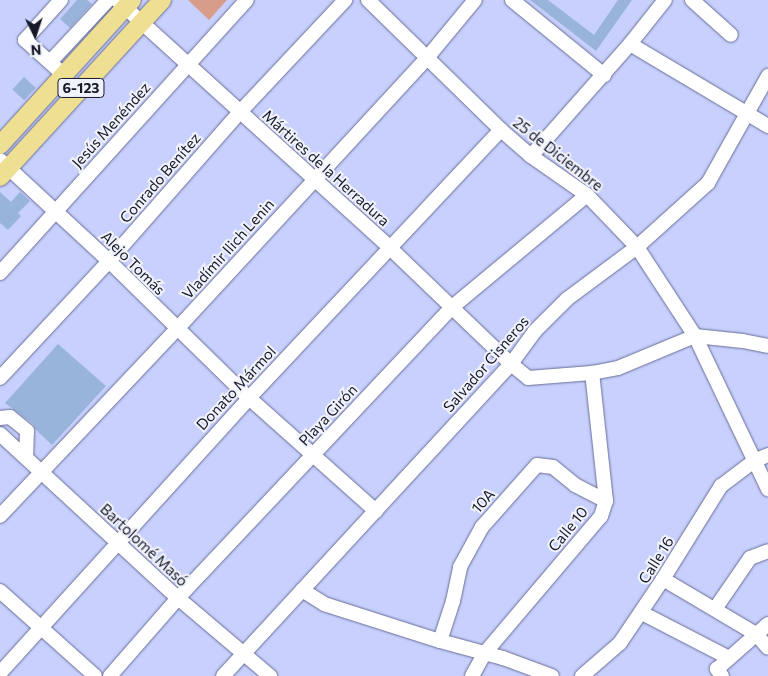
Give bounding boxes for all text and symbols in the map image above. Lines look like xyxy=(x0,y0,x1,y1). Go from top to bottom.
north arrow xyxy=(10,10,60,60)
text: N xyxy=(30,42,42,59)
road number: 6-123 xyxy=(57,76,105,100)
street label: Jesús Menéndez xyxy=(68,79,154,171)
street label: Mártires de la Herradura xyxy=(259,106,393,230)
street label: 25 de Diciembre xyxy=(510,113,606,195)
street label: Conrado Benítez xyxy=(116,129,204,227)
street label: Vladímir Ilich Lenin xyxy=(178,195,278,303)
street label: Alejo Tomás xyxy=(97,227,169,299)
street label: Salvador Cisneros xyxy=(439,312,533,416)
street label: Donato Mármol xyxy=(193,342,279,434)
street label: Playa Girón xyxy=(295,381,361,449)
street label: 10A xyxy=(468,485,498,517)
street label: Bartolomé Masó xyxy=(97,500,191,590)
street label: Calle 10 xyxy=(544,503,592,555)
street label: Calle 16 xyxy=(635,533,677,587)

